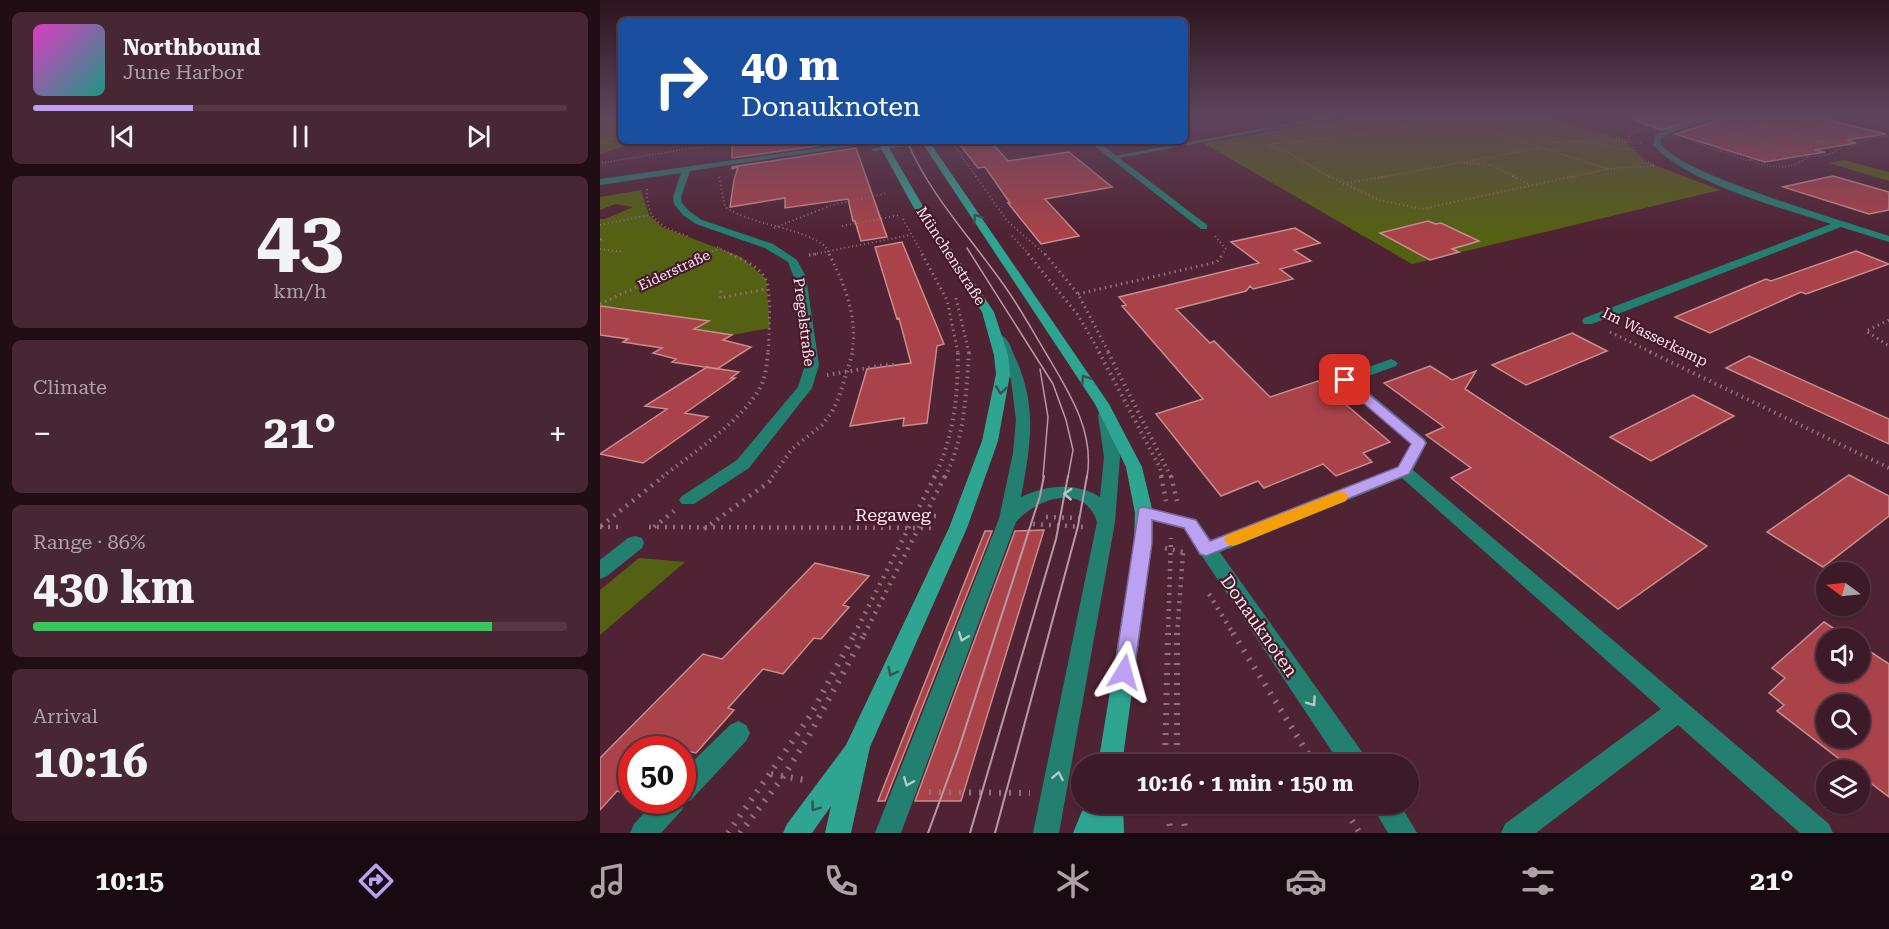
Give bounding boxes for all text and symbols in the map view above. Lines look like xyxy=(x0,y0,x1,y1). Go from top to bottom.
text: Northbound xyxy=(123,35,261,60)
text: 40 m xyxy=(741,41,839,90)
icon: right xyxy=(642,42,720,120)
text: June Harbor xyxy=(123,60,244,84)
text: Donauknoten xyxy=(741,91,921,123)
icon: previous xyxy=(106,120,139,153)
icon: pause xyxy=(284,120,317,153)
icon: next xyxy=(462,120,495,153)
text: 43 xyxy=(256,194,344,285)
street label: Münchenstraße xyxy=(912,203,990,309)
one-way arrow xyxy=(973,213,984,224)
street label: Eiderstraße xyxy=(636,246,713,294)
street label: Pregelstraße xyxy=(790,277,818,367)
text: km/h xyxy=(273,279,327,303)
street label: Im Wasserkamp xyxy=(1599,304,1711,370)
pin xyxy=(1319,354,1370,405)
icon: arrive xyxy=(1328,363,1361,396)
text: Climate xyxy=(33,375,107,399)
one-way arrow xyxy=(1082,375,1093,386)
one-way arrow xyxy=(995,385,1008,394)
text: 21° xyxy=(264,406,336,459)
text: − xyxy=(33,414,51,453)
text: + xyxy=(549,414,567,453)
one-way arrow xyxy=(1064,488,1073,501)
street label: Regaweg xyxy=(855,504,932,525)
text: Range · 86% xyxy=(33,530,145,554)
text: 430 km xyxy=(33,561,194,614)
north arrow xyxy=(1816,562,1870,616)
map controls xyxy=(1816,562,1870,814)
street label: Donauknoten xyxy=(1216,571,1303,681)
button: sound xyxy=(1816,628,1870,682)
one-way arrow xyxy=(958,631,971,642)
position arrow xyxy=(1092,640,1156,704)
one-way arrow xyxy=(887,666,899,677)
button: search xyxy=(1816,694,1870,748)
one-way arrow xyxy=(1305,696,1316,707)
text: Arrival xyxy=(33,704,98,728)
text: 10:16 xyxy=(33,735,148,788)
speed limit sign: 50 xyxy=(618,736,696,814)
button: layers xyxy=(1816,760,1870,814)
one-way arrow xyxy=(1051,771,1064,781)
text: 10:16 · 1 min · 150 m xyxy=(1136,771,1354,796)
one-way arrow xyxy=(903,776,915,787)
one-way arrow xyxy=(811,800,822,811)
icon: directions xyxy=(355,860,397,902)
icon: music xyxy=(587,860,629,902)
icon: phone xyxy=(820,860,862,902)
icon: climate xyxy=(1052,860,1094,902)
icon: car xyxy=(1285,860,1327,902)
icon: filters xyxy=(1517,860,1559,902)
text: 10:15 xyxy=(95,865,164,897)
text: 21° xyxy=(1750,865,1794,897)

